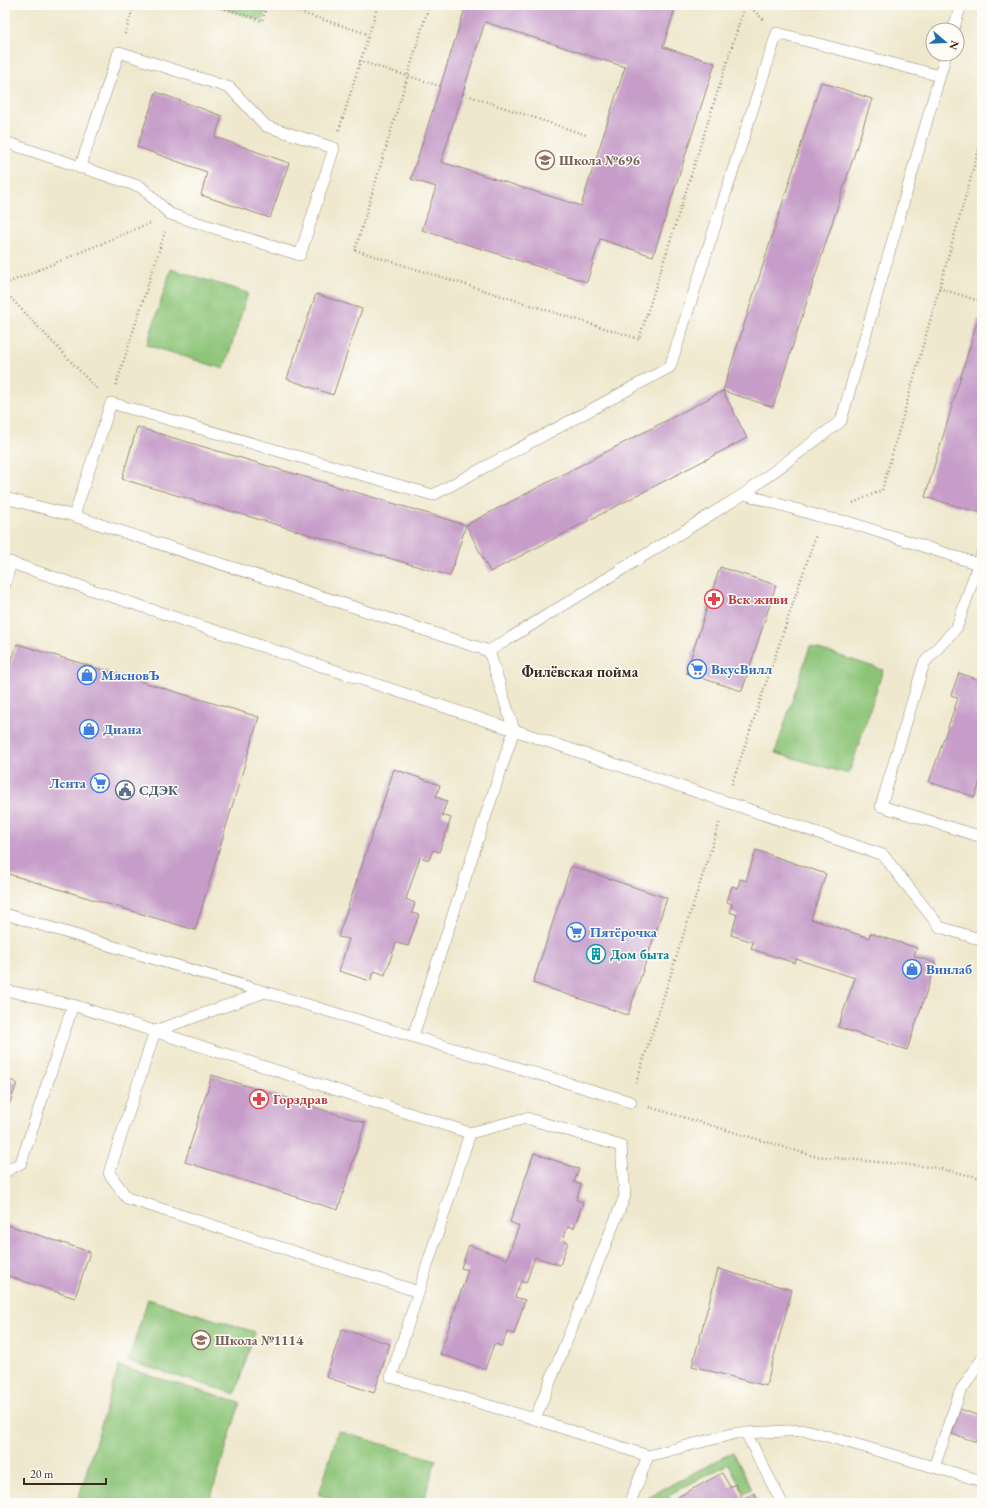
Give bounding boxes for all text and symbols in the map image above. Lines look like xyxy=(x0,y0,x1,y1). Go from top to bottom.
north arrow xyxy=(925,22,965,62)
text: N xyxy=(946,39,963,52)
school or university icon: Школа №696 xyxy=(534,149,556,171)
place label: Школа №696 xyxy=(559,151,640,169)
pharmacy icon: Век живи xyxy=(703,588,725,610)
place label: Век живи xyxy=(728,590,788,608)
supermarket icon: ВкусВилл xyxy=(686,658,708,680)
place label: ВкусВилл xyxy=(711,660,772,678)
district label: Филёвская пойма xyxy=(522,662,639,681)
shop icon: МясновЪ xyxy=(76,664,98,686)
place label: МясновЪ xyxy=(101,666,160,684)
shop icon: Диана xyxy=(78,718,100,740)
place label: Диана xyxy=(103,720,142,738)
supermarket icon: Лента xyxy=(89,772,111,794)
place label: Лента xyxy=(49,774,87,792)
public building icon: СДЭК xyxy=(114,779,136,801)
place label: СДЭК xyxy=(139,781,179,799)
supermarket icon: Пятёрочка xyxy=(565,921,587,943)
place label: Пятёрочка xyxy=(590,923,658,941)
building icon: Дом быта xyxy=(585,943,607,965)
place label: Дом быта xyxy=(610,945,670,963)
shop icon: Винлаб xyxy=(901,958,923,980)
place label: Винлаб xyxy=(926,960,972,978)
pharmacy icon: Горздрав xyxy=(248,1088,270,1110)
place label: Горздрав xyxy=(273,1090,328,1108)
school or university icon: Школа №1114 xyxy=(190,1329,212,1351)
place label: Школа №1114 xyxy=(215,1331,304,1349)
scale bar xyxy=(24,1460,106,1486)
text: 20 m xyxy=(30,1466,54,1482)

